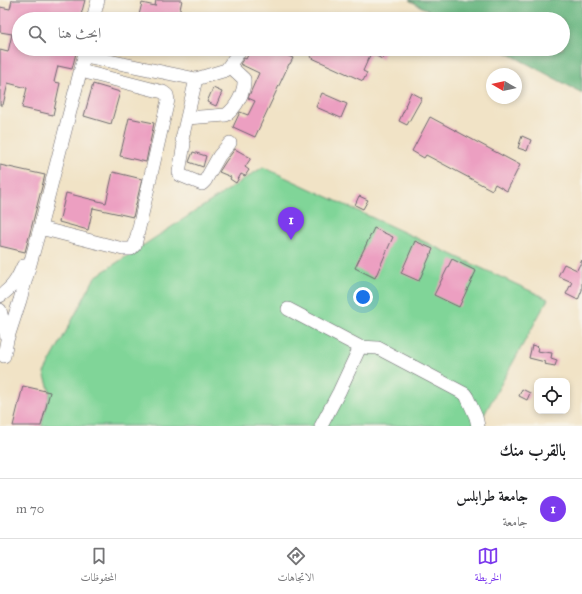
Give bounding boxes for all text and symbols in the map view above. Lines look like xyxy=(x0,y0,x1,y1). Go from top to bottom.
search box xyxy=(12,12,570,56)
icon: search xyxy=(26,23,48,45)
text: ابحث هنا xyxy=(58,24,101,42)
north arrow xyxy=(486,68,522,104)
pin: 1 xyxy=(278,207,304,240)
your location xyxy=(353,287,373,307)
map controls xyxy=(534,378,570,414)
button: locate xyxy=(534,378,570,414)
text: بالقرب منك xyxy=(500,440,566,461)
text: جامعة طرابلس xyxy=(456,487,528,505)
text: 70 m xyxy=(16,501,44,517)
text: 1 xyxy=(550,501,556,517)
text: جامعة xyxy=(502,514,528,530)
tab: المحفوظات xyxy=(80,545,117,588)
tab: الاتجاهات xyxy=(277,545,314,588)
tab: الخريطة xyxy=(475,545,502,588)

